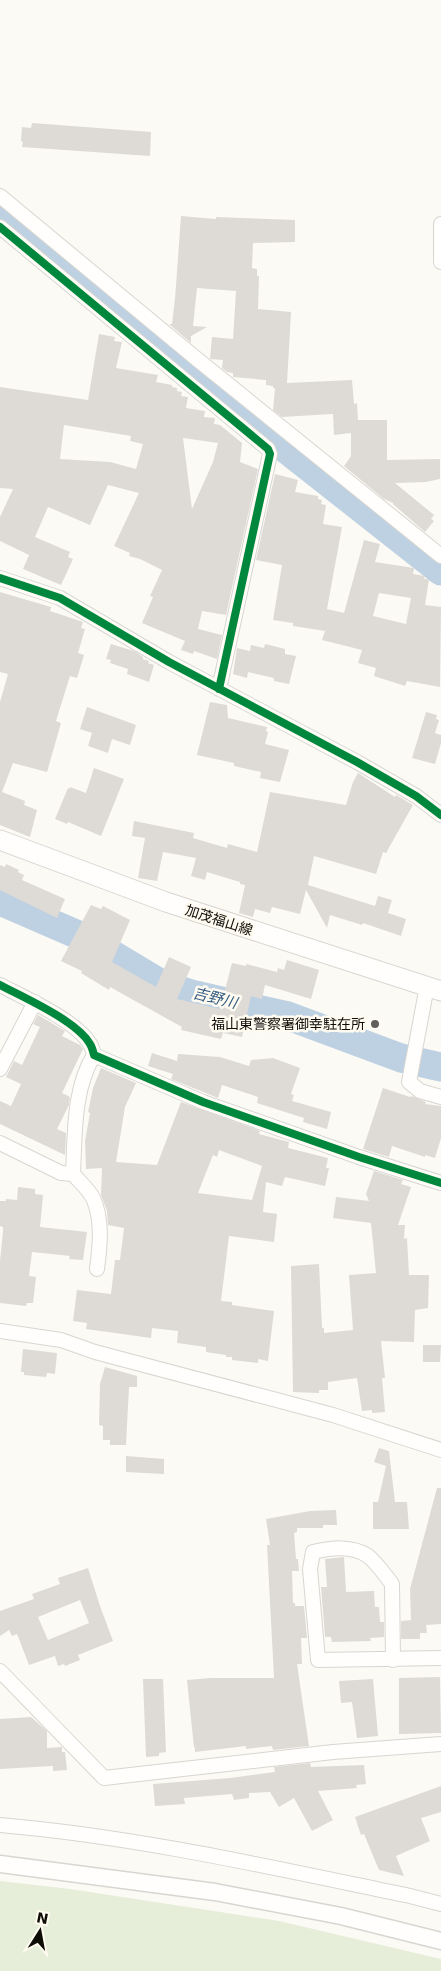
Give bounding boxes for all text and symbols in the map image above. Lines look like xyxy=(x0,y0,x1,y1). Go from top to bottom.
street label: 加茂福山線 xyxy=(183,902,255,938)
water label: 吉野川 xyxy=(191,984,241,1013)
place label: 福山東警察署御幸駐在所 xyxy=(211,1016,365,1032)
marker: 福山東警察署御幸駐在所 xyxy=(369,1018,381,1030)
north arrow xyxy=(15,1906,65,1956)
text: N xyxy=(35,1909,50,1927)

